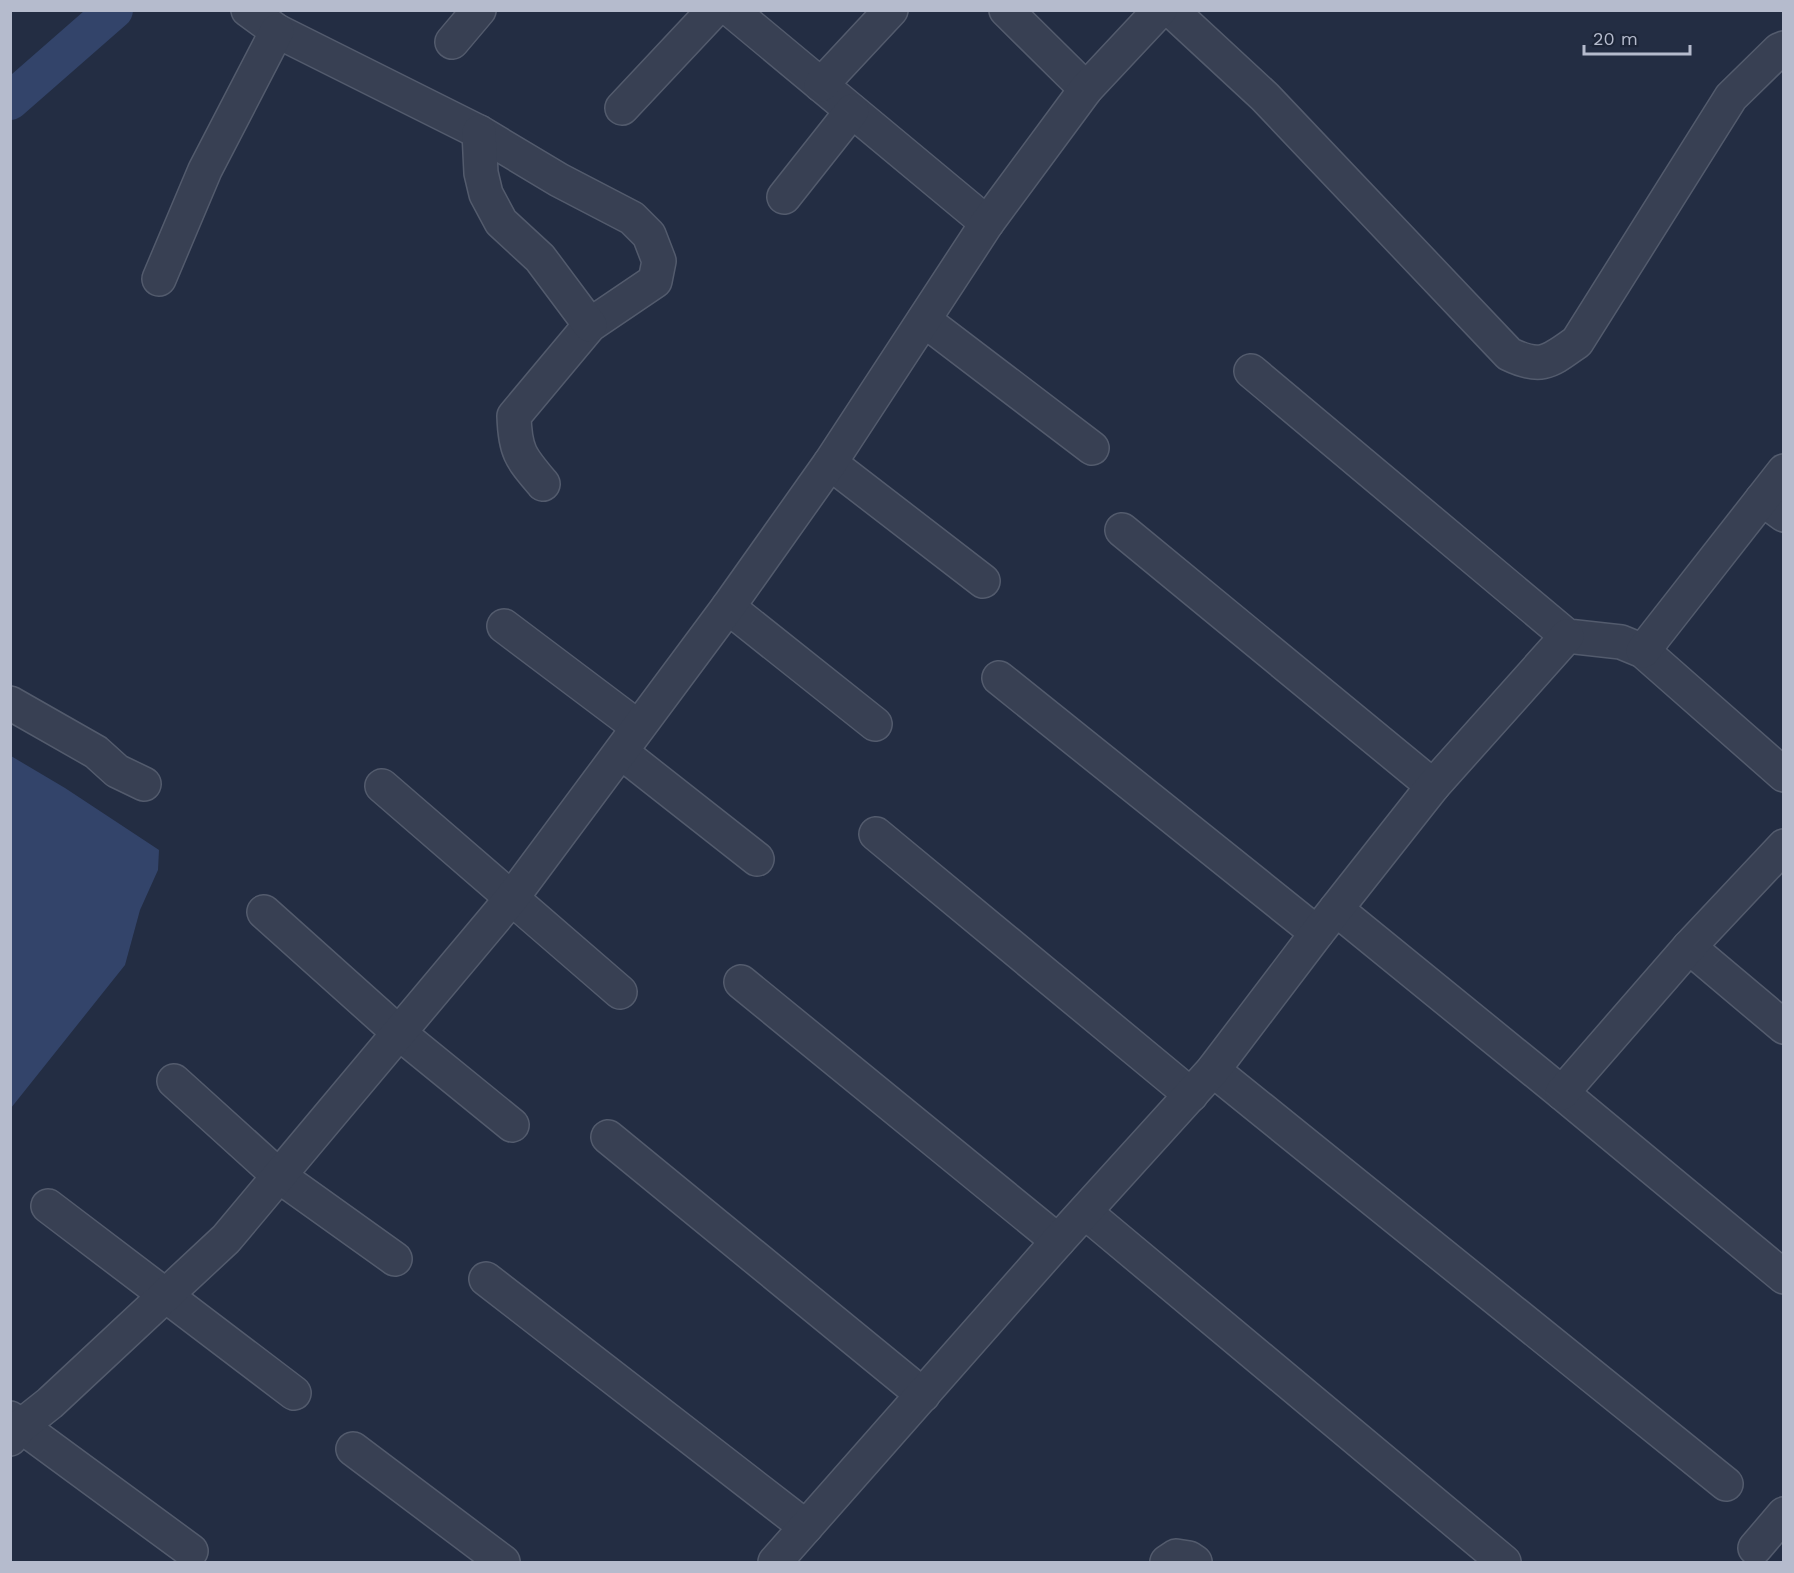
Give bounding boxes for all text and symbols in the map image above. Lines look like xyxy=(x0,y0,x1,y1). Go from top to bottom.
scale bar xyxy=(1584,18,1690,56)
text: 20 m xyxy=(1593,28,1638,49)

